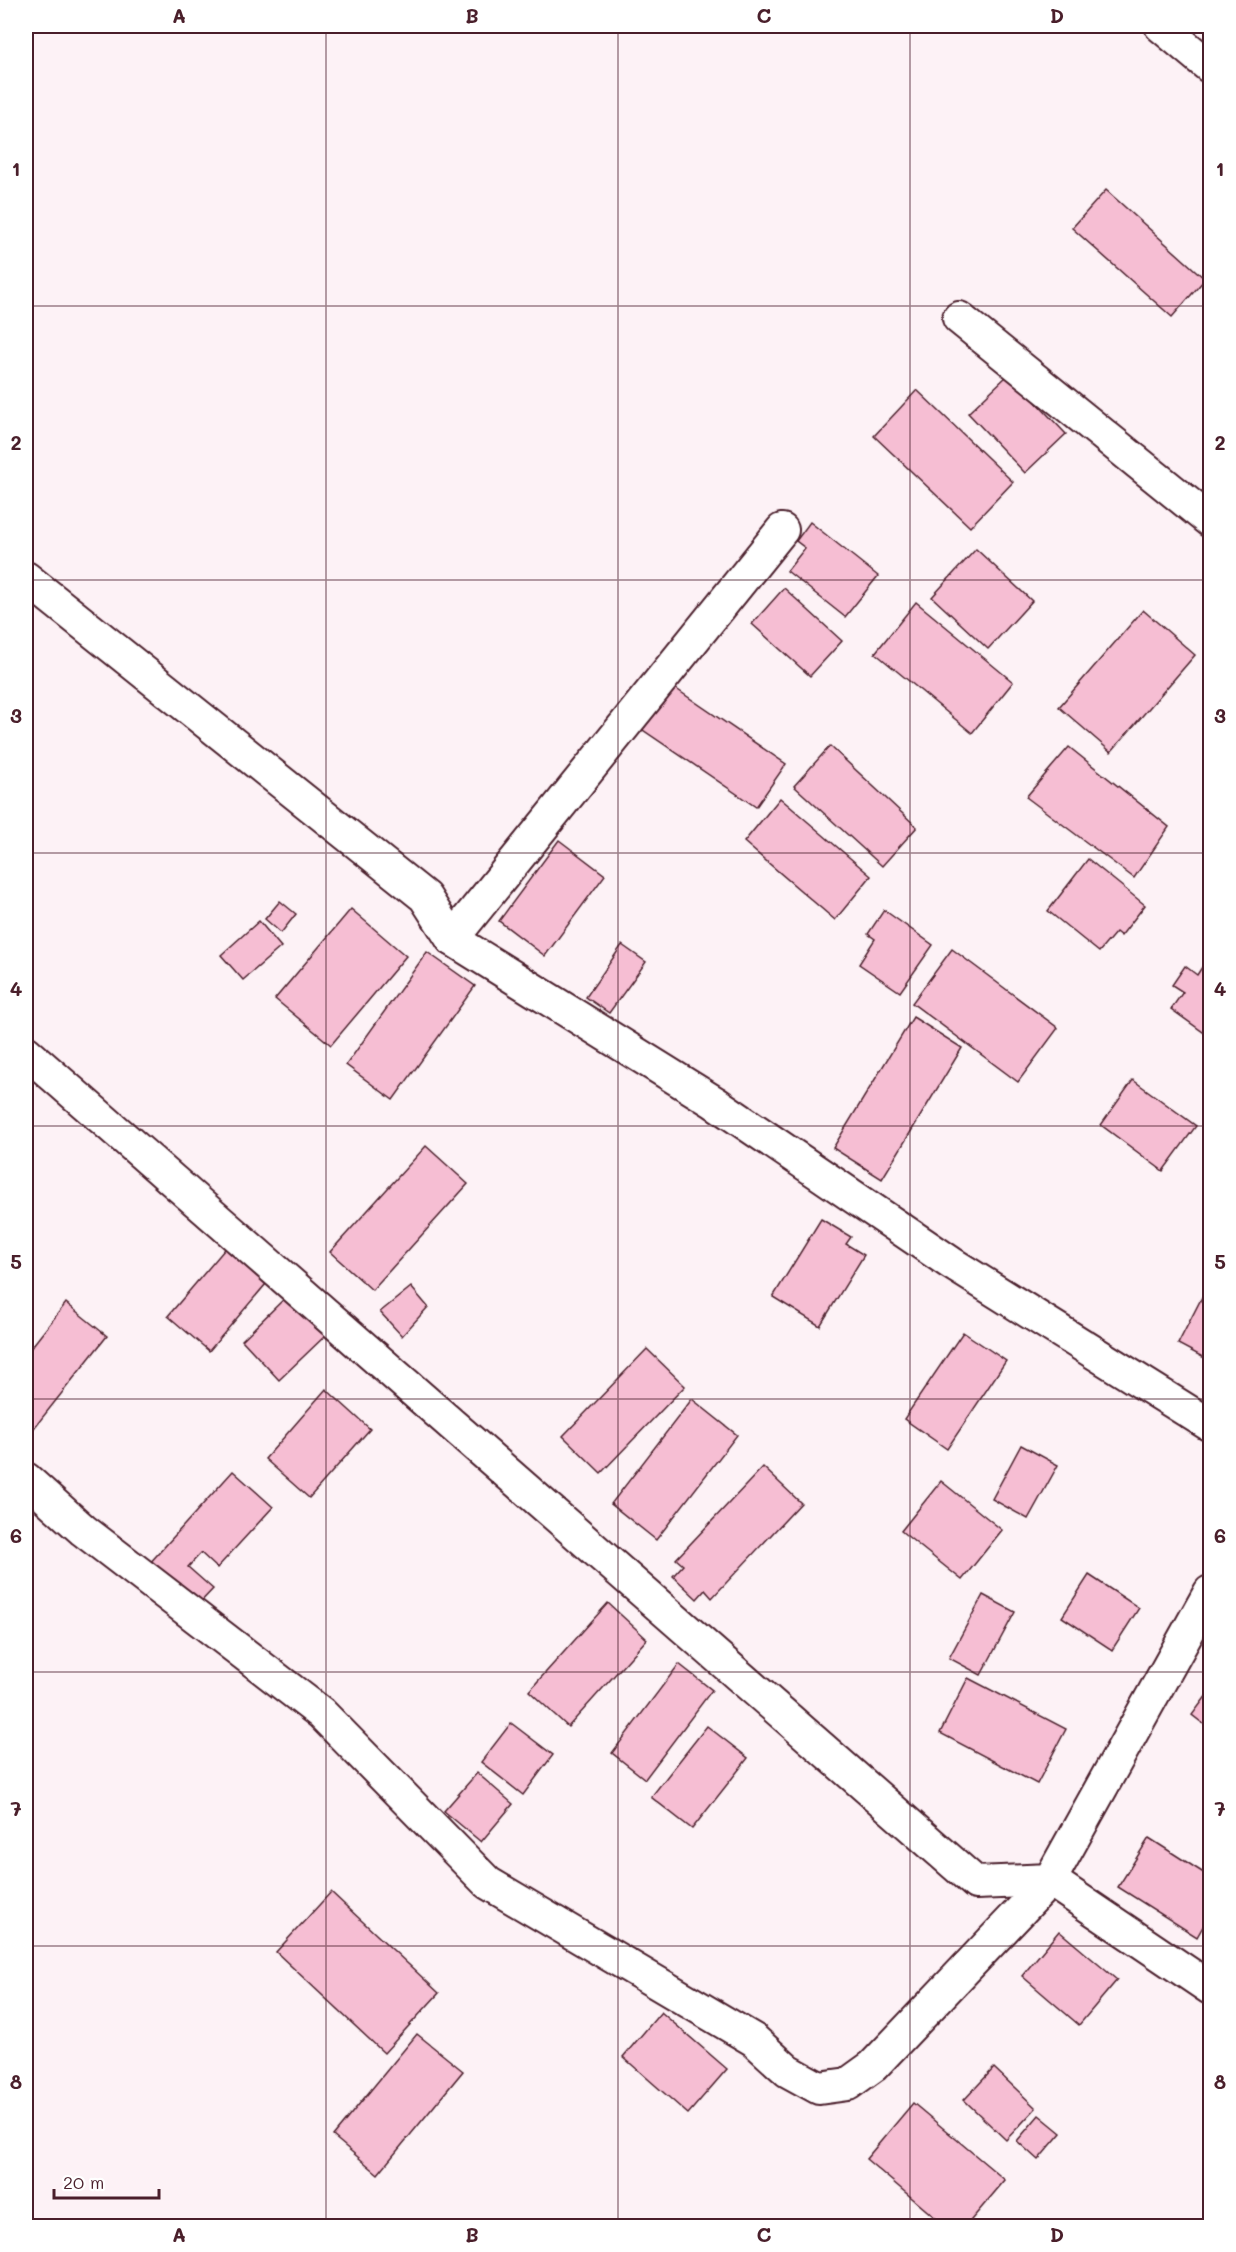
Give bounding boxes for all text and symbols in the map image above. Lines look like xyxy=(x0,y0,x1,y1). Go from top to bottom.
text: A xyxy=(172,2,186,28)
text: B xyxy=(465,2,479,28)
text: C xyxy=(757,2,772,28)
text: D xyxy=(1050,2,1064,28)
text: 1 xyxy=(12,155,20,181)
text: 1 xyxy=(1216,155,1224,181)
text: 2 xyxy=(10,429,22,455)
text: 2 xyxy=(1214,429,1226,455)
text: 3 xyxy=(10,702,22,728)
text: 3 xyxy=(1214,702,1226,728)
text: 4 xyxy=(10,975,23,1001)
text: 4 xyxy=(1214,975,1227,1001)
text: 5 xyxy=(10,1248,22,1274)
text: 5 xyxy=(1214,1248,1226,1274)
text: 6 xyxy=(10,1522,22,1548)
text: 6 xyxy=(1214,1522,1226,1548)
text: 7 xyxy=(10,1795,22,1821)
text: 7 xyxy=(1214,1795,1226,1821)
text: 8 xyxy=(10,2068,22,2094)
text: 8 xyxy=(1214,2068,1226,2094)
scale bar xyxy=(54,2162,159,2200)
text: 20 m xyxy=(63,2170,104,2194)
text: A xyxy=(172,2221,186,2247)
text: B xyxy=(465,2221,479,2247)
text: C xyxy=(757,2221,772,2247)
text: D xyxy=(1050,2221,1064,2247)

